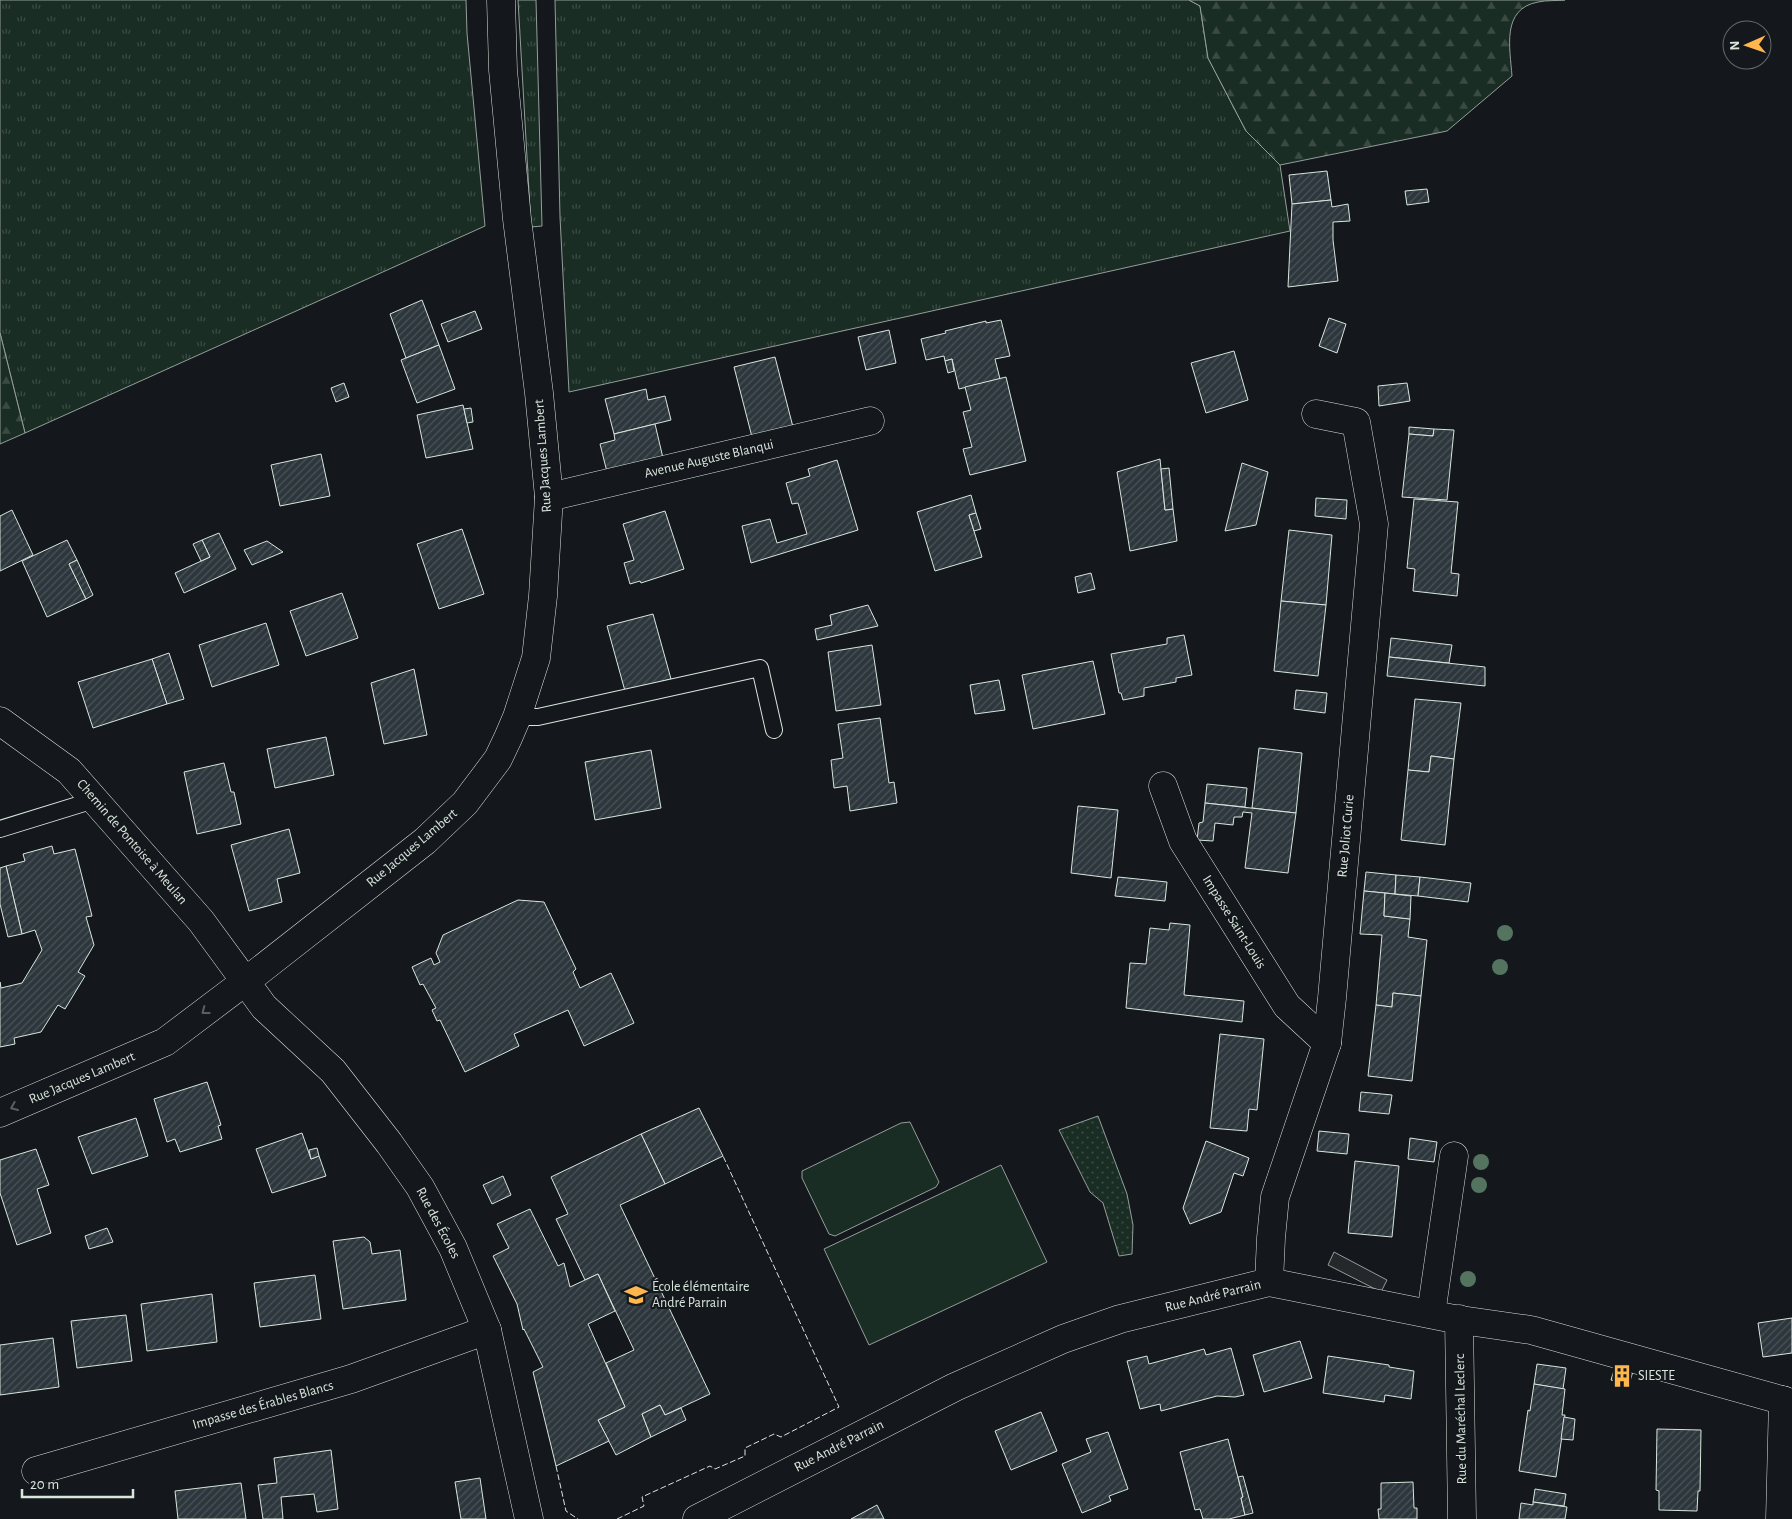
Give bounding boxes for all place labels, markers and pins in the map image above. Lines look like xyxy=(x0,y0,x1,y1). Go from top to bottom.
place label: École élémentaire André Parrain xyxy=(652,1277,749,1310)
school or university icon: École élémentaire André Parrain xyxy=(623,1282,649,1308)
building icon: SIESTE xyxy=(1609,1363,1635,1389)
place label: SIESTE xyxy=(1638,1369,1675,1383)

